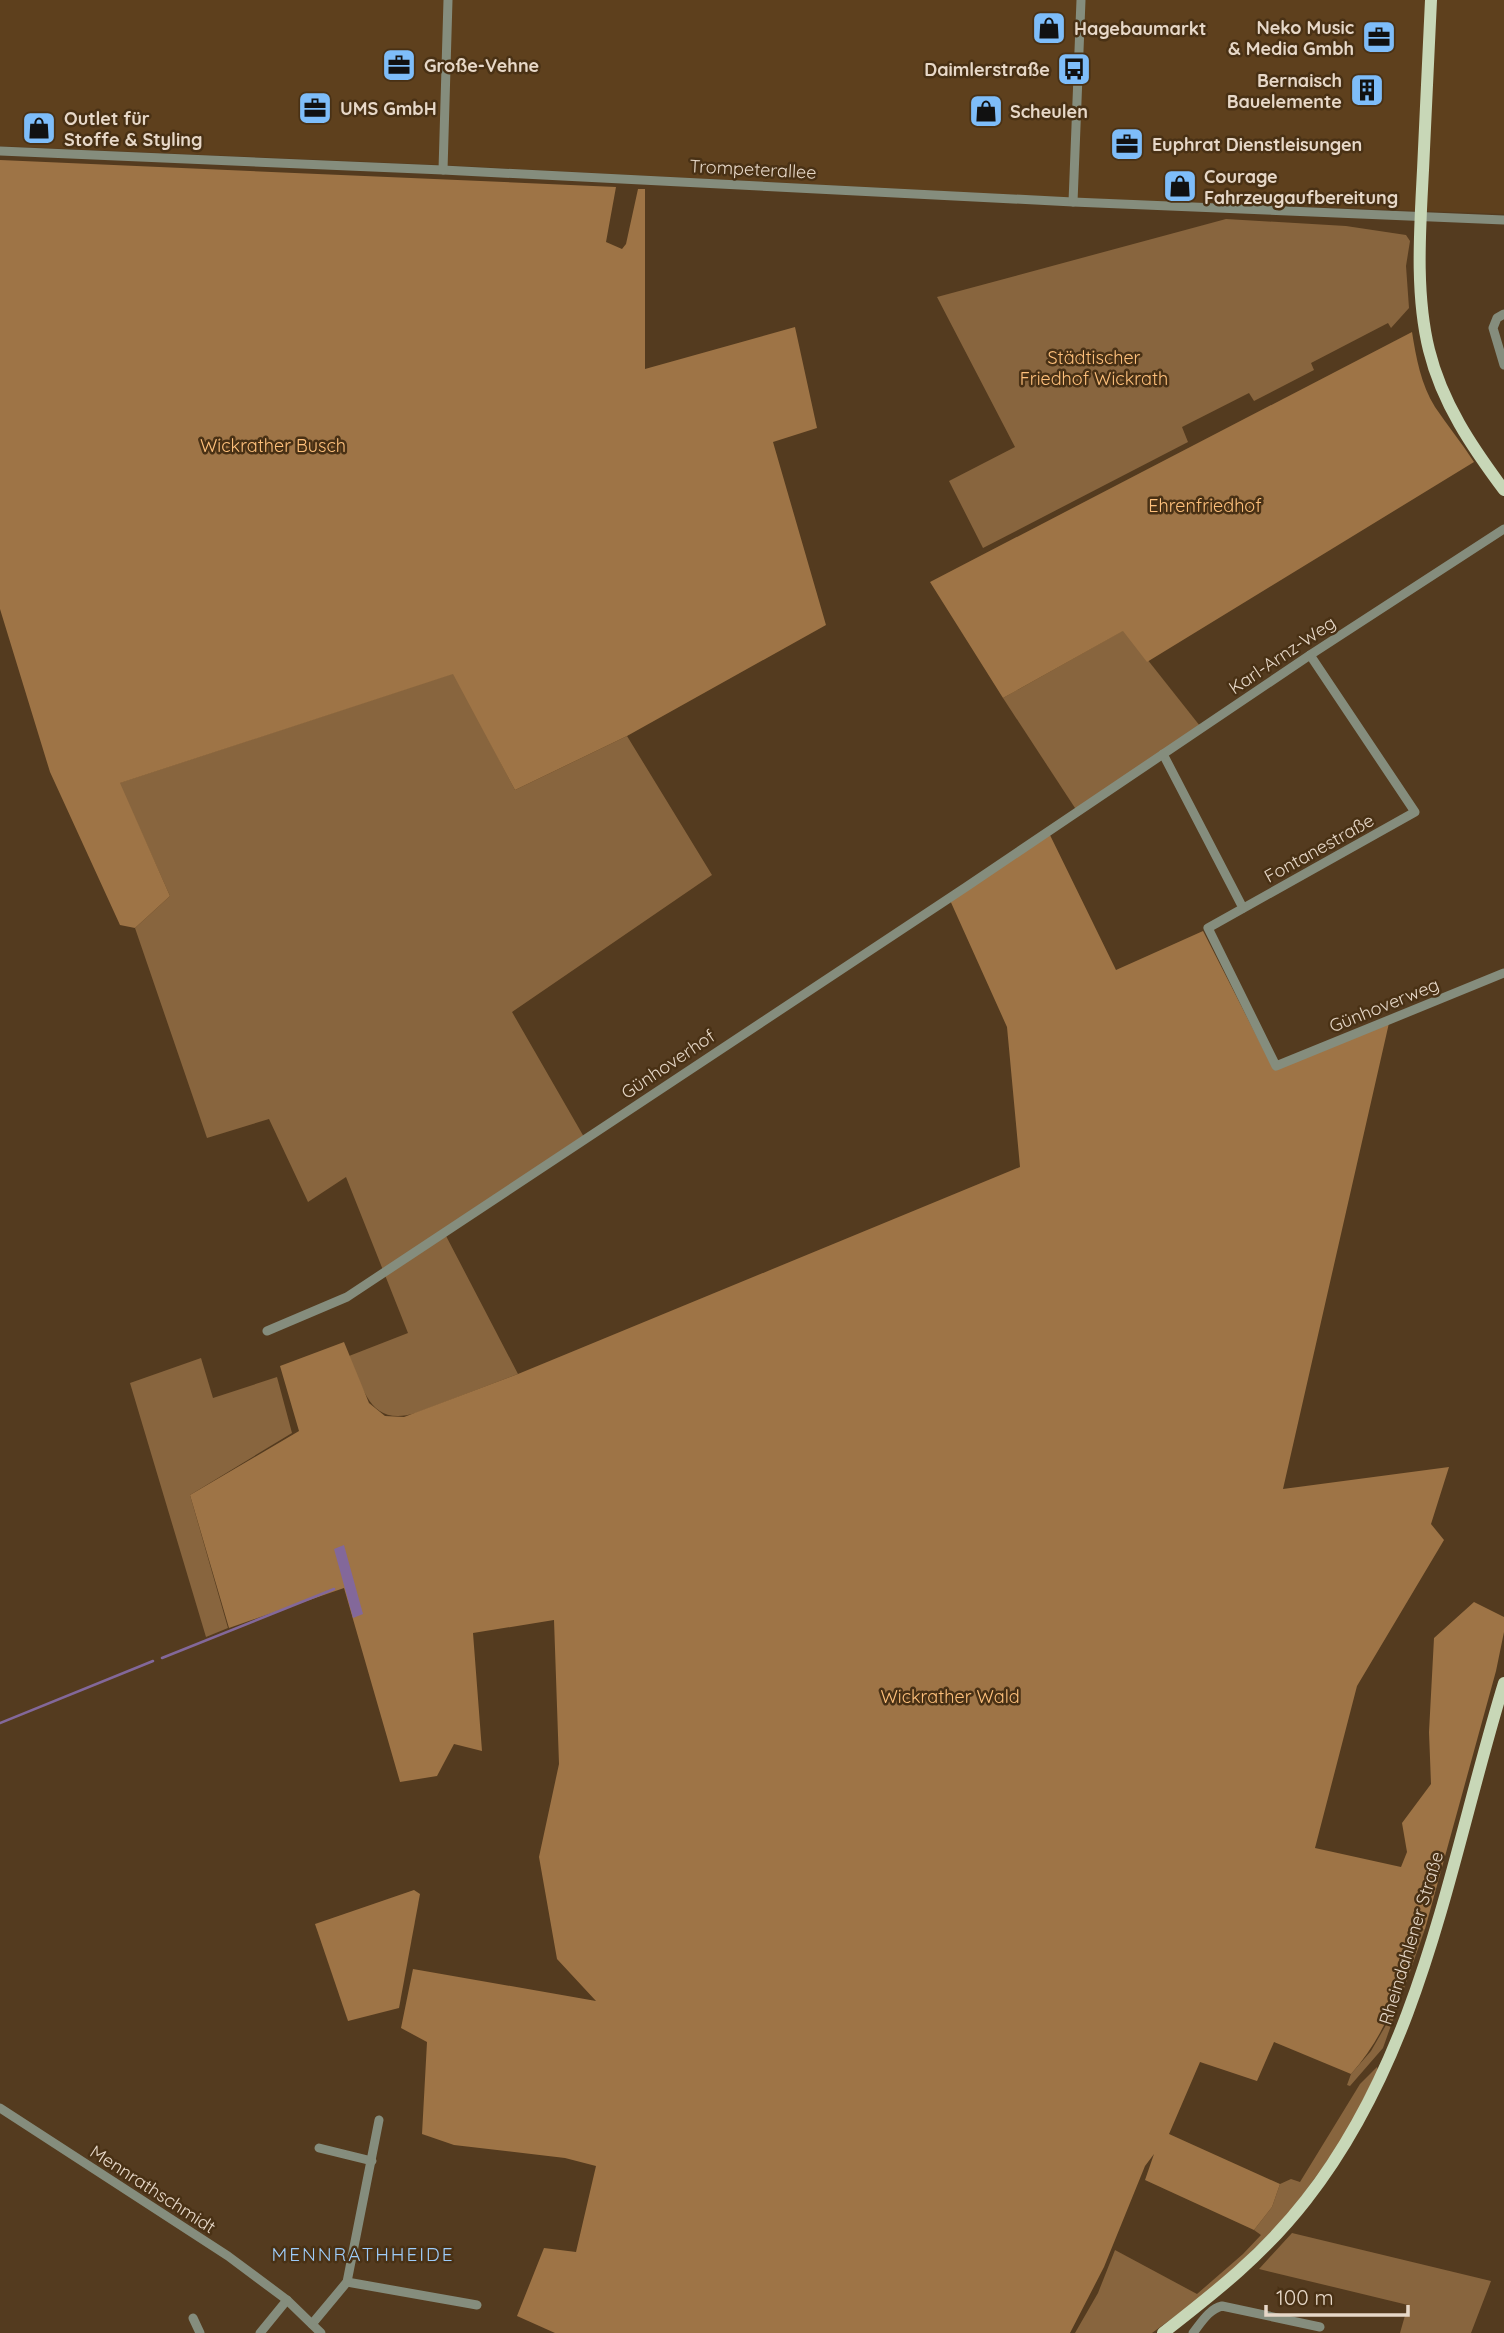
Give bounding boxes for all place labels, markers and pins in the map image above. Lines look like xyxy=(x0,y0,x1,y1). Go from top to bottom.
shop icon: Hagebaumarkt xyxy=(1030,9,1068,47)
place label: Neko Music & Media Gmbh xyxy=(1228,16,1354,60)
place label: Hagebaumarkt xyxy=(1074,17,1206,40)
office icon: Neko Music & Media Gmbh xyxy=(1360,18,1398,56)
office icon: Große-Vehne xyxy=(380,46,418,84)
bus stop icon: Daimlerstraße xyxy=(1055,50,1093,88)
place label: Große-Vehne xyxy=(424,54,539,77)
place label: Daimlerstraße xyxy=(924,58,1050,81)
place label: Bernaisch Bauelemente xyxy=(1227,69,1342,113)
building icon: Bernaisch Bauelemente xyxy=(1348,71,1386,109)
office icon: UMS GmbH xyxy=(296,89,334,127)
shop icon: Scheulen xyxy=(967,92,1005,130)
place label: UMS GmbH xyxy=(340,97,437,120)
place label: Scheulen xyxy=(1010,100,1088,123)
place label: Outlet für Stoffe & Styling xyxy=(64,107,202,151)
shop icon: Outlet für Stoffe & Styling xyxy=(20,109,58,147)
office icon: Euphrat Dienstleisungen xyxy=(1108,125,1146,163)
place label: Euphrat Dienstleisungen xyxy=(1152,133,1362,156)
place label: Courage Fahrzeugaufbereitung xyxy=(1204,165,1398,209)
shop icon: Courage Fahrzeugaufbereitung xyxy=(1161,167,1199,205)

